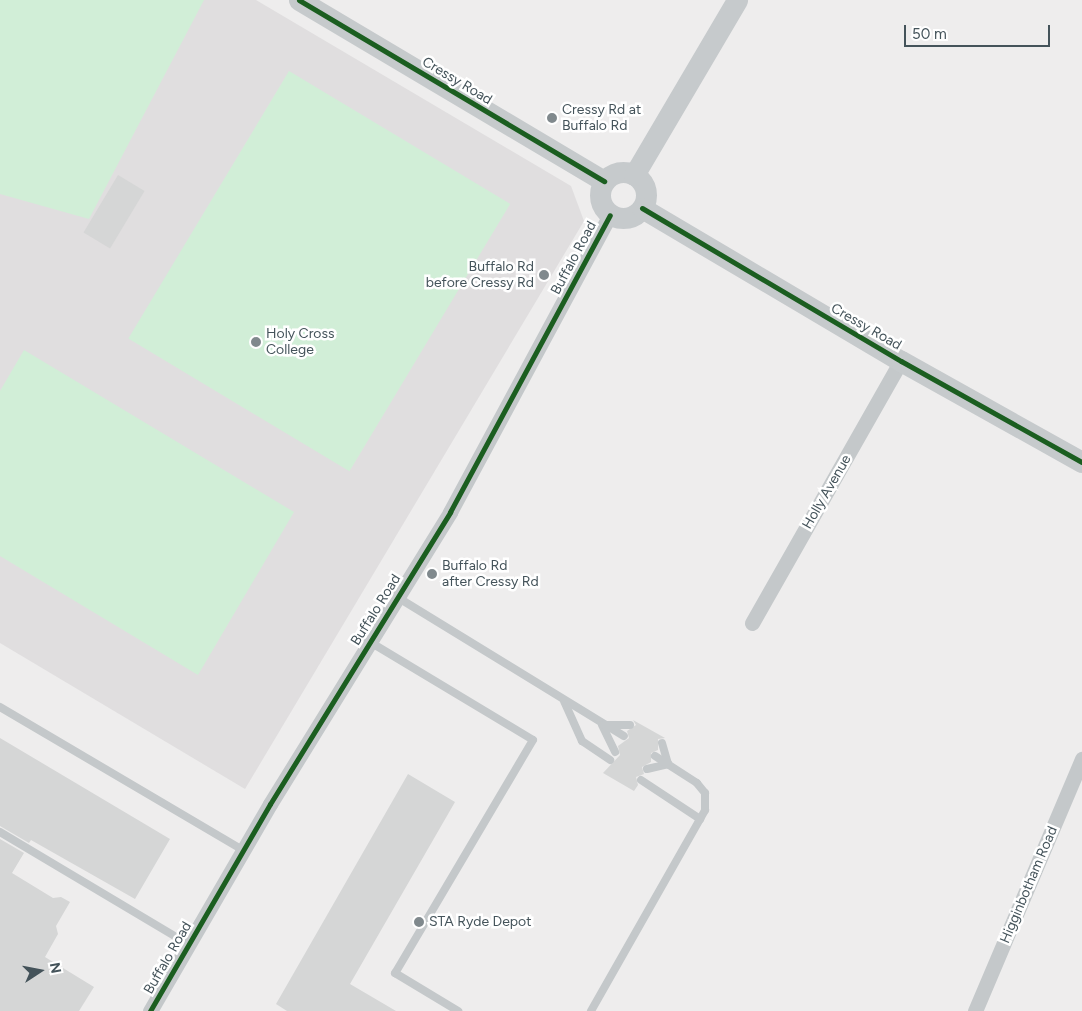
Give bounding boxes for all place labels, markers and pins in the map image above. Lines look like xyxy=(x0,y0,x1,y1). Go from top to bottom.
place label: Cressy Rd at Buffalo Rd xyxy=(562,102,641,134)
marker: Cressy Rd at Buffalo Rd xyxy=(546,112,558,124)
place label: Buffalo Rd before Cressy Rd xyxy=(426,259,534,292)
marker: Buffalo Rd before Cressy Rd xyxy=(538,269,550,281)
place label: Holy Cross College xyxy=(266,326,335,358)
marker: Holy Cross College xyxy=(250,336,262,348)
place label: Buffalo Rd after Cressy Rd xyxy=(442,558,539,590)
marker: Buffalo Rd after Cressy Rd xyxy=(426,568,438,580)
place label: STA Ryde Depot xyxy=(429,914,531,930)
marker: STA Ryde Depot xyxy=(413,916,425,928)

